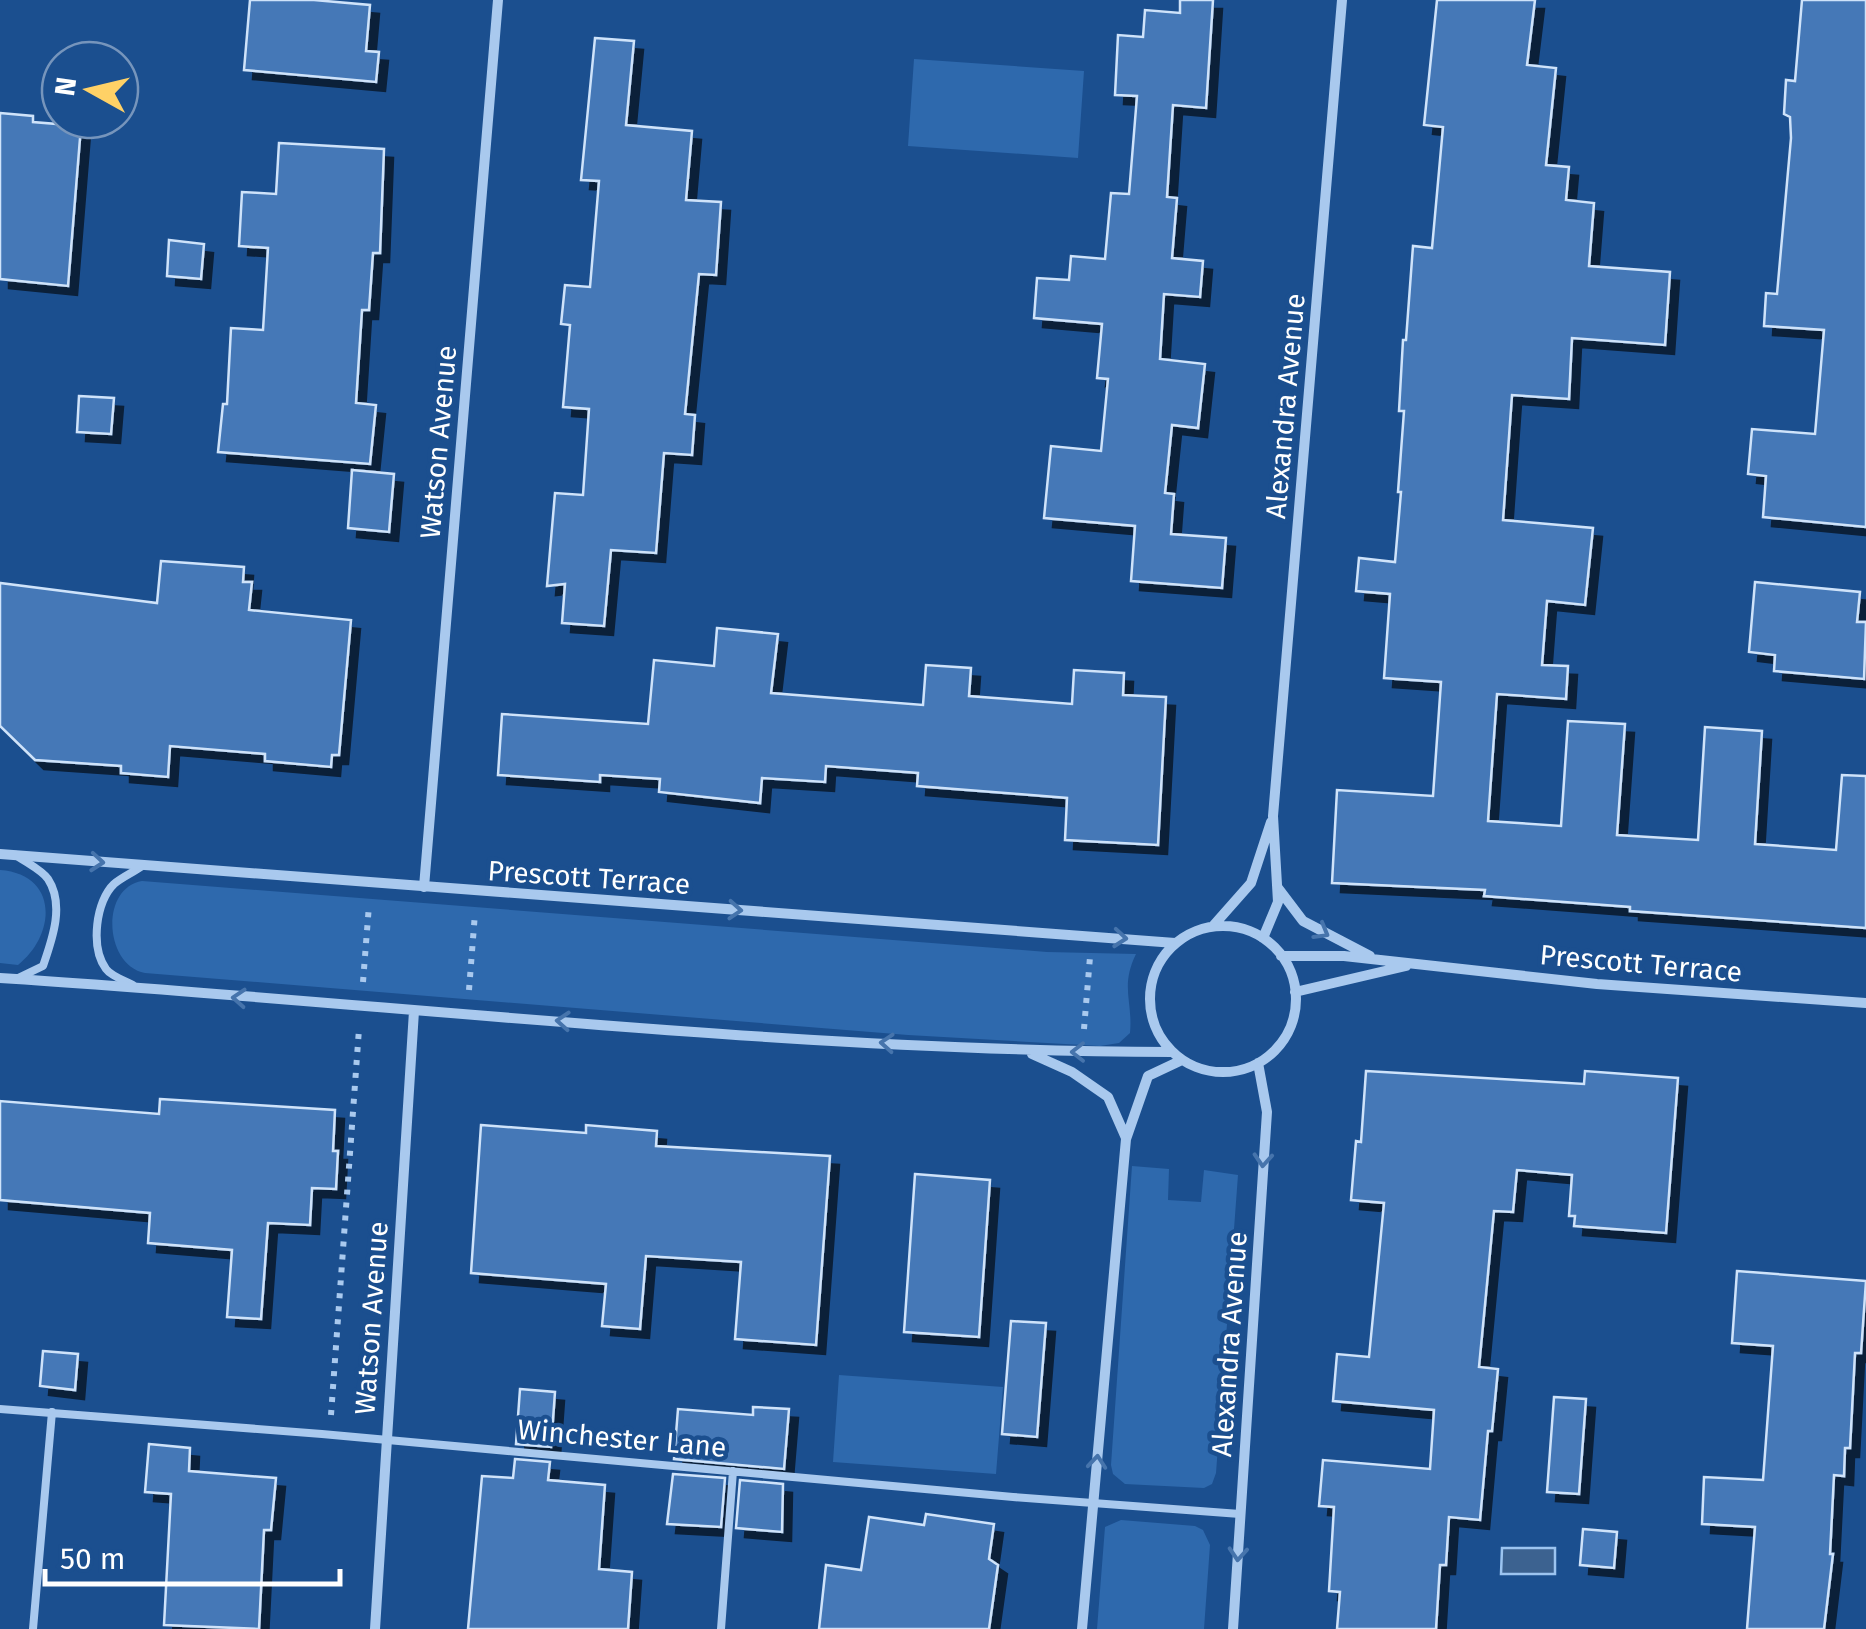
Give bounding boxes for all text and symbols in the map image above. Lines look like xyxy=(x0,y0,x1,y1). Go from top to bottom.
north arrow xyxy=(40,40,140,140)
text: N xyxy=(48,75,83,98)
street label: Alexandra Avenue xyxy=(1259,292,1312,520)
street label: Watson Avenue xyxy=(414,344,463,540)
one-way arrow xyxy=(90,850,106,872)
street label: Prescott Terrace xyxy=(487,854,691,901)
one-way arrow xyxy=(728,899,744,920)
one-way arrow xyxy=(1311,920,1329,939)
one-way arrow xyxy=(1113,927,1129,949)
street label: Prescott Terrace xyxy=(1538,938,1744,989)
one-way arrow xyxy=(230,987,246,1009)
one-way arrow xyxy=(554,1011,570,1032)
one-way arrow xyxy=(879,1033,895,1054)
one-way arrow xyxy=(1070,1041,1086,1063)
one-way arrow xyxy=(1253,1153,1275,1169)
street label: Watson Avenue xyxy=(348,1220,395,1416)
street label: Alexandra Avenue xyxy=(1205,1230,1254,1458)
street label: Winchester Lane xyxy=(516,1413,728,1464)
one-way arrow xyxy=(1085,1454,1107,1470)
scale bar xyxy=(45,1524,340,1586)
text: 50 m xyxy=(60,1541,125,1577)
one-way arrow xyxy=(1228,1547,1249,1563)

